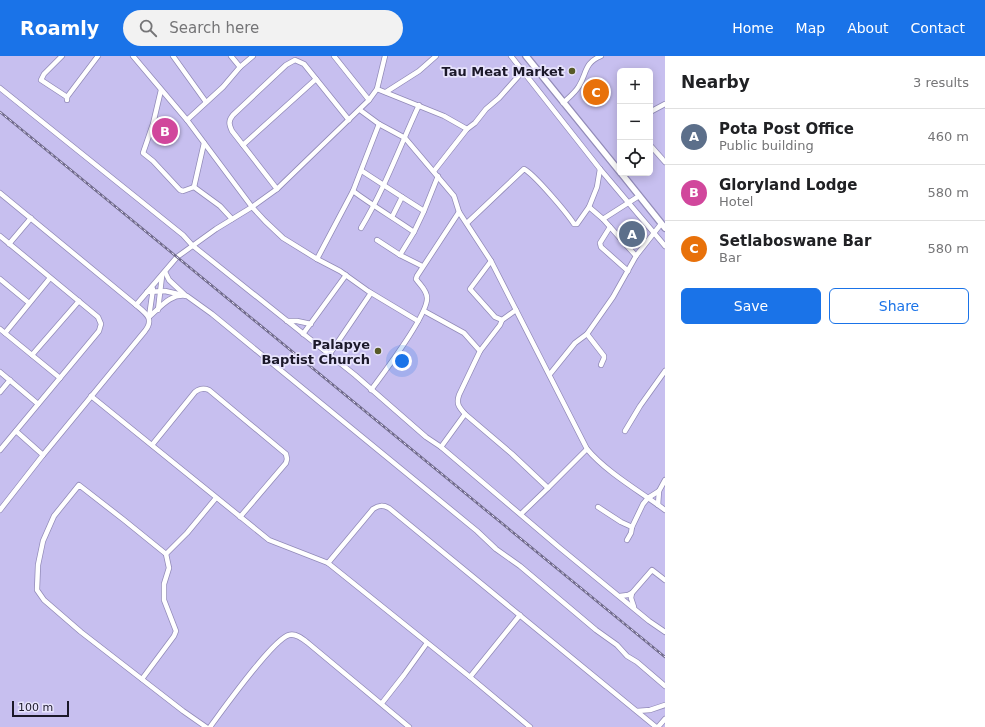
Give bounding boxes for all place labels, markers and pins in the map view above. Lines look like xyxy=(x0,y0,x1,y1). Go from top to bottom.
place label: Tau Meat Market xyxy=(442,64,564,79)
marker: Tau Meat Market xyxy=(567,66,577,76)
pin: C xyxy=(583,77,609,107)
pin: B xyxy=(152,116,178,146)
pin: A xyxy=(619,219,645,249)
place label: Palapye Baptist Church xyxy=(261,337,370,367)
marker: Palapye Baptist Church xyxy=(373,346,383,356)

